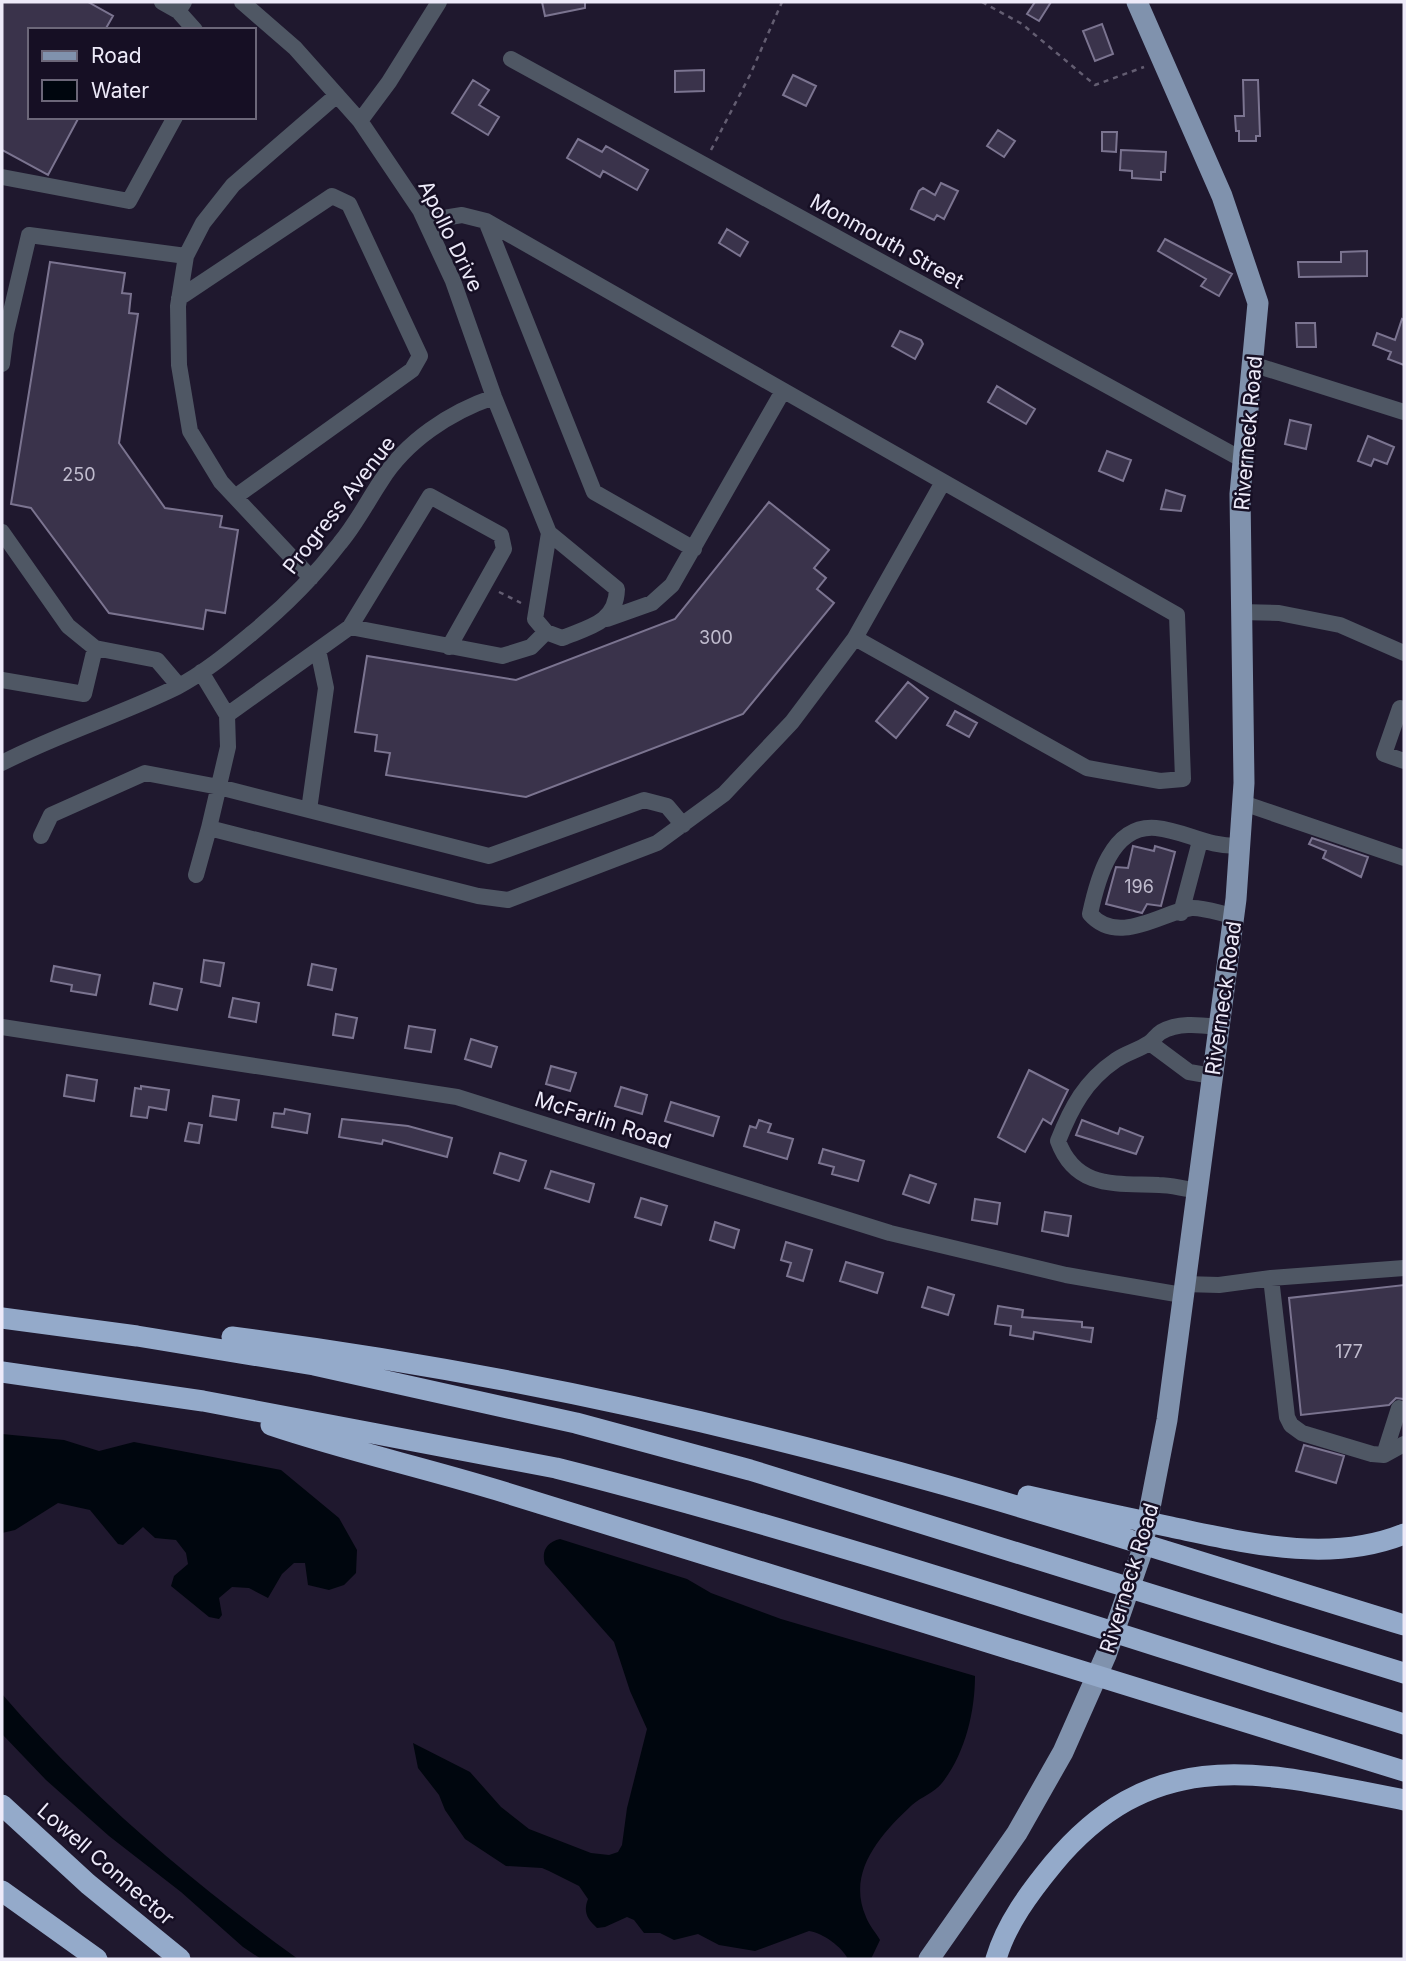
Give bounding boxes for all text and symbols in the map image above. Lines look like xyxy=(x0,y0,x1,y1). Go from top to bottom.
legend xyxy=(28,28,256,119)
text: Road xyxy=(91,43,142,68)
text: Water xyxy=(91,78,149,103)
street label: Apollo Drive xyxy=(413,176,489,296)
street label: Monmouth Street xyxy=(806,188,968,294)
street label: Riverneck Road xyxy=(1229,355,1267,511)
street label: Progress Avenue xyxy=(277,431,401,579)
house number: 250 xyxy=(62,464,96,485)
house number: 300 xyxy=(699,627,733,648)
house number: 196 xyxy=(1124,876,1154,897)
street label: Riverneck Road xyxy=(1200,919,1246,1077)
street label: McFarlin Road xyxy=(532,1086,674,1154)
house number: 177 xyxy=(1335,1341,1363,1362)
street label: Riverneck Road xyxy=(1094,1500,1164,1656)
street label: Lowell Connector xyxy=(32,1798,180,1930)

